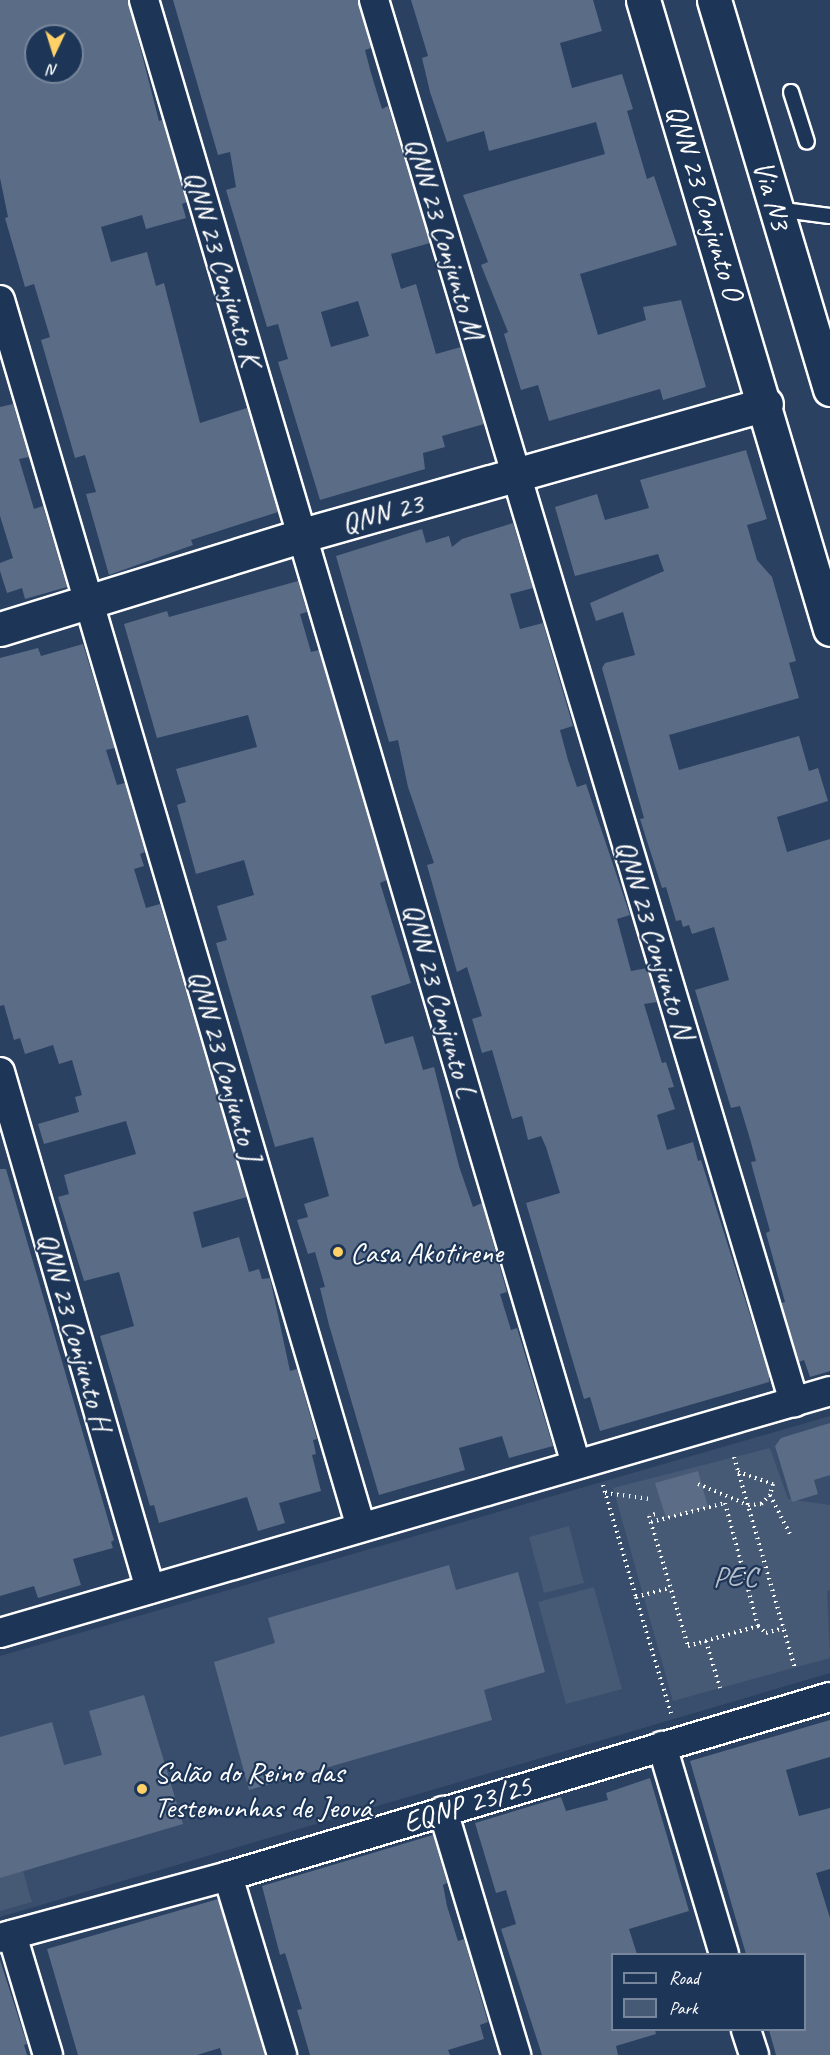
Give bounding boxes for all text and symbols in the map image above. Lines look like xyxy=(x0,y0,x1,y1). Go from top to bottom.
north arrow xyxy=(24,24,84,84)
text: N xyxy=(47,60,59,80)
street label: QNN 23 Conjunto O xyxy=(658,100,752,304)
street label: QNN 23 Conjunto M xyxy=(397,133,493,343)
street label: Via N3 xyxy=(745,156,799,234)
street label: QNN 23 Conjunto K xyxy=(176,166,270,370)
street label: QNN 23 xyxy=(337,484,427,542)
street label: QNN 23 Conjunto N xyxy=(608,836,702,1042)
street label: QNN 23 Conjunto L xyxy=(395,899,485,1101)
street label: QNN 23 Conjunto J xyxy=(181,966,269,1164)
street label: QNN 23 Conjunto H xyxy=(30,1228,120,1434)
place label: Casa Akotirene xyxy=(350,1234,503,1270)
marker: Casa Akotirene xyxy=(331,1245,345,1259)
park label: PEC xyxy=(713,1558,757,1594)
place label: Salão do Reino das Testemunhas de Jeová xyxy=(154,1754,371,1824)
street label: EQNP 23/25 xyxy=(398,1767,536,1841)
marker: Salão do Reino das Testemunhas de Jeová xyxy=(135,1782,149,1796)
legend xyxy=(611,1953,806,2031)
text: Road xyxy=(669,1967,699,1989)
text: Park xyxy=(669,1997,698,2019)

